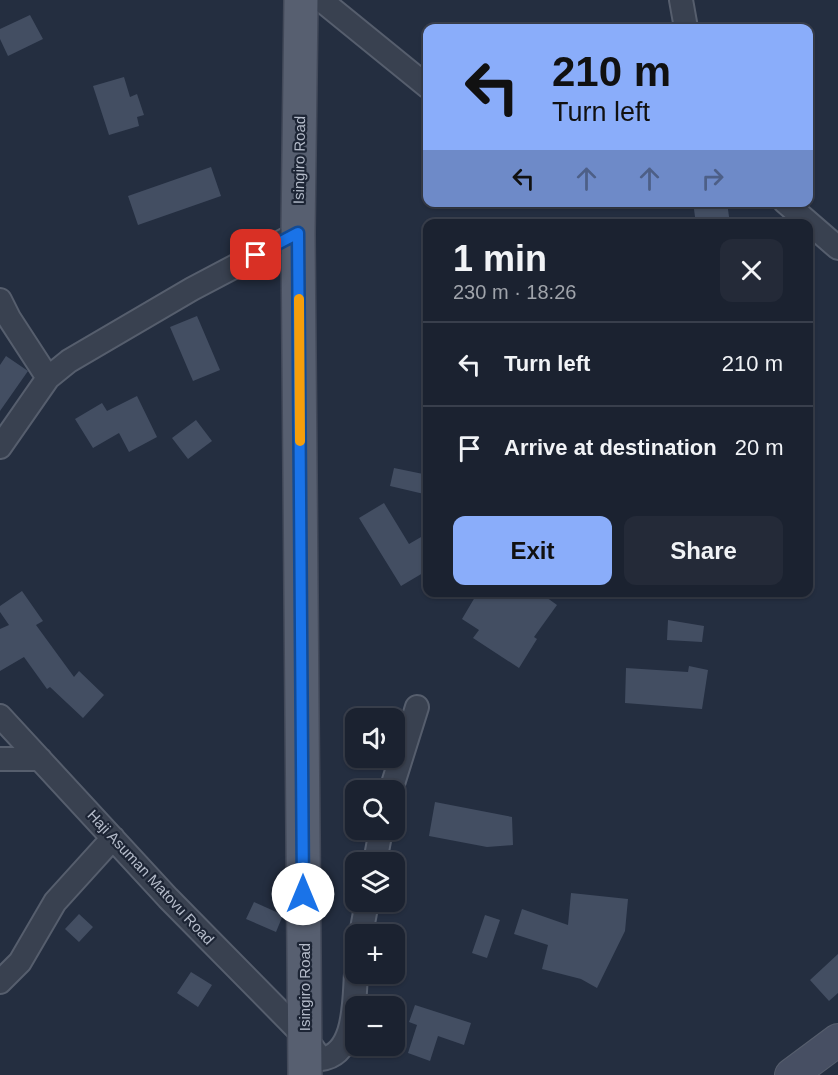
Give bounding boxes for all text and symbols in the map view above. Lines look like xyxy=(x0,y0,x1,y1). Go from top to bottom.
icon: left xyxy=(453,48,531,126)
text: 210 m xyxy=(552,48,671,95)
text: Turn left xyxy=(552,97,650,127)
street label: Isingiro Road xyxy=(290,116,308,204)
icon: left xyxy=(507,162,540,195)
icon: ahead xyxy=(570,162,603,195)
icon: ahead xyxy=(633,162,666,195)
icon: right xyxy=(696,162,729,195)
pin xyxy=(230,229,281,280)
icon: arrive xyxy=(239,238,272,271)
text: 1 min xyxy=(453,238,547,279)
button: close xyxy=(720,239,783,302)
text: 230 m · 18:26 xyxy=(453,281,576,303)
icon: left xyxy=(453,348,486,381)
text: Turn left xyxy=(504,351,590,376)
text: 210 m xyxy=(722,351,783,376)
icon: arrive xyxy=(453,432,486,465)
text: Arrive at destination xyxy=(504,435,717,460)
text: 20 m xyxy=(735,435,784,460)
button: Exit xyxy=(453,516,612,585)
button: Share xyxy=(624,516,783,585)
map controls xyxy=(345,708,405,1056)
button: sound xyxy=(345,708,405,768)
button: search xyxy=(345,780,405,840)
street label: Haji Asuman Matovu Road xyxy=(84,806,218,948)
button: layers xyxy=(345,852,405,912)
position arrow xyxy=(271,862,335,926)
button: + xyxy=(345,924,405,984)
street label: Isingiro Road xyxy=(296,943,313,1031)
button: − xyxy=(345,996,405,1056)

